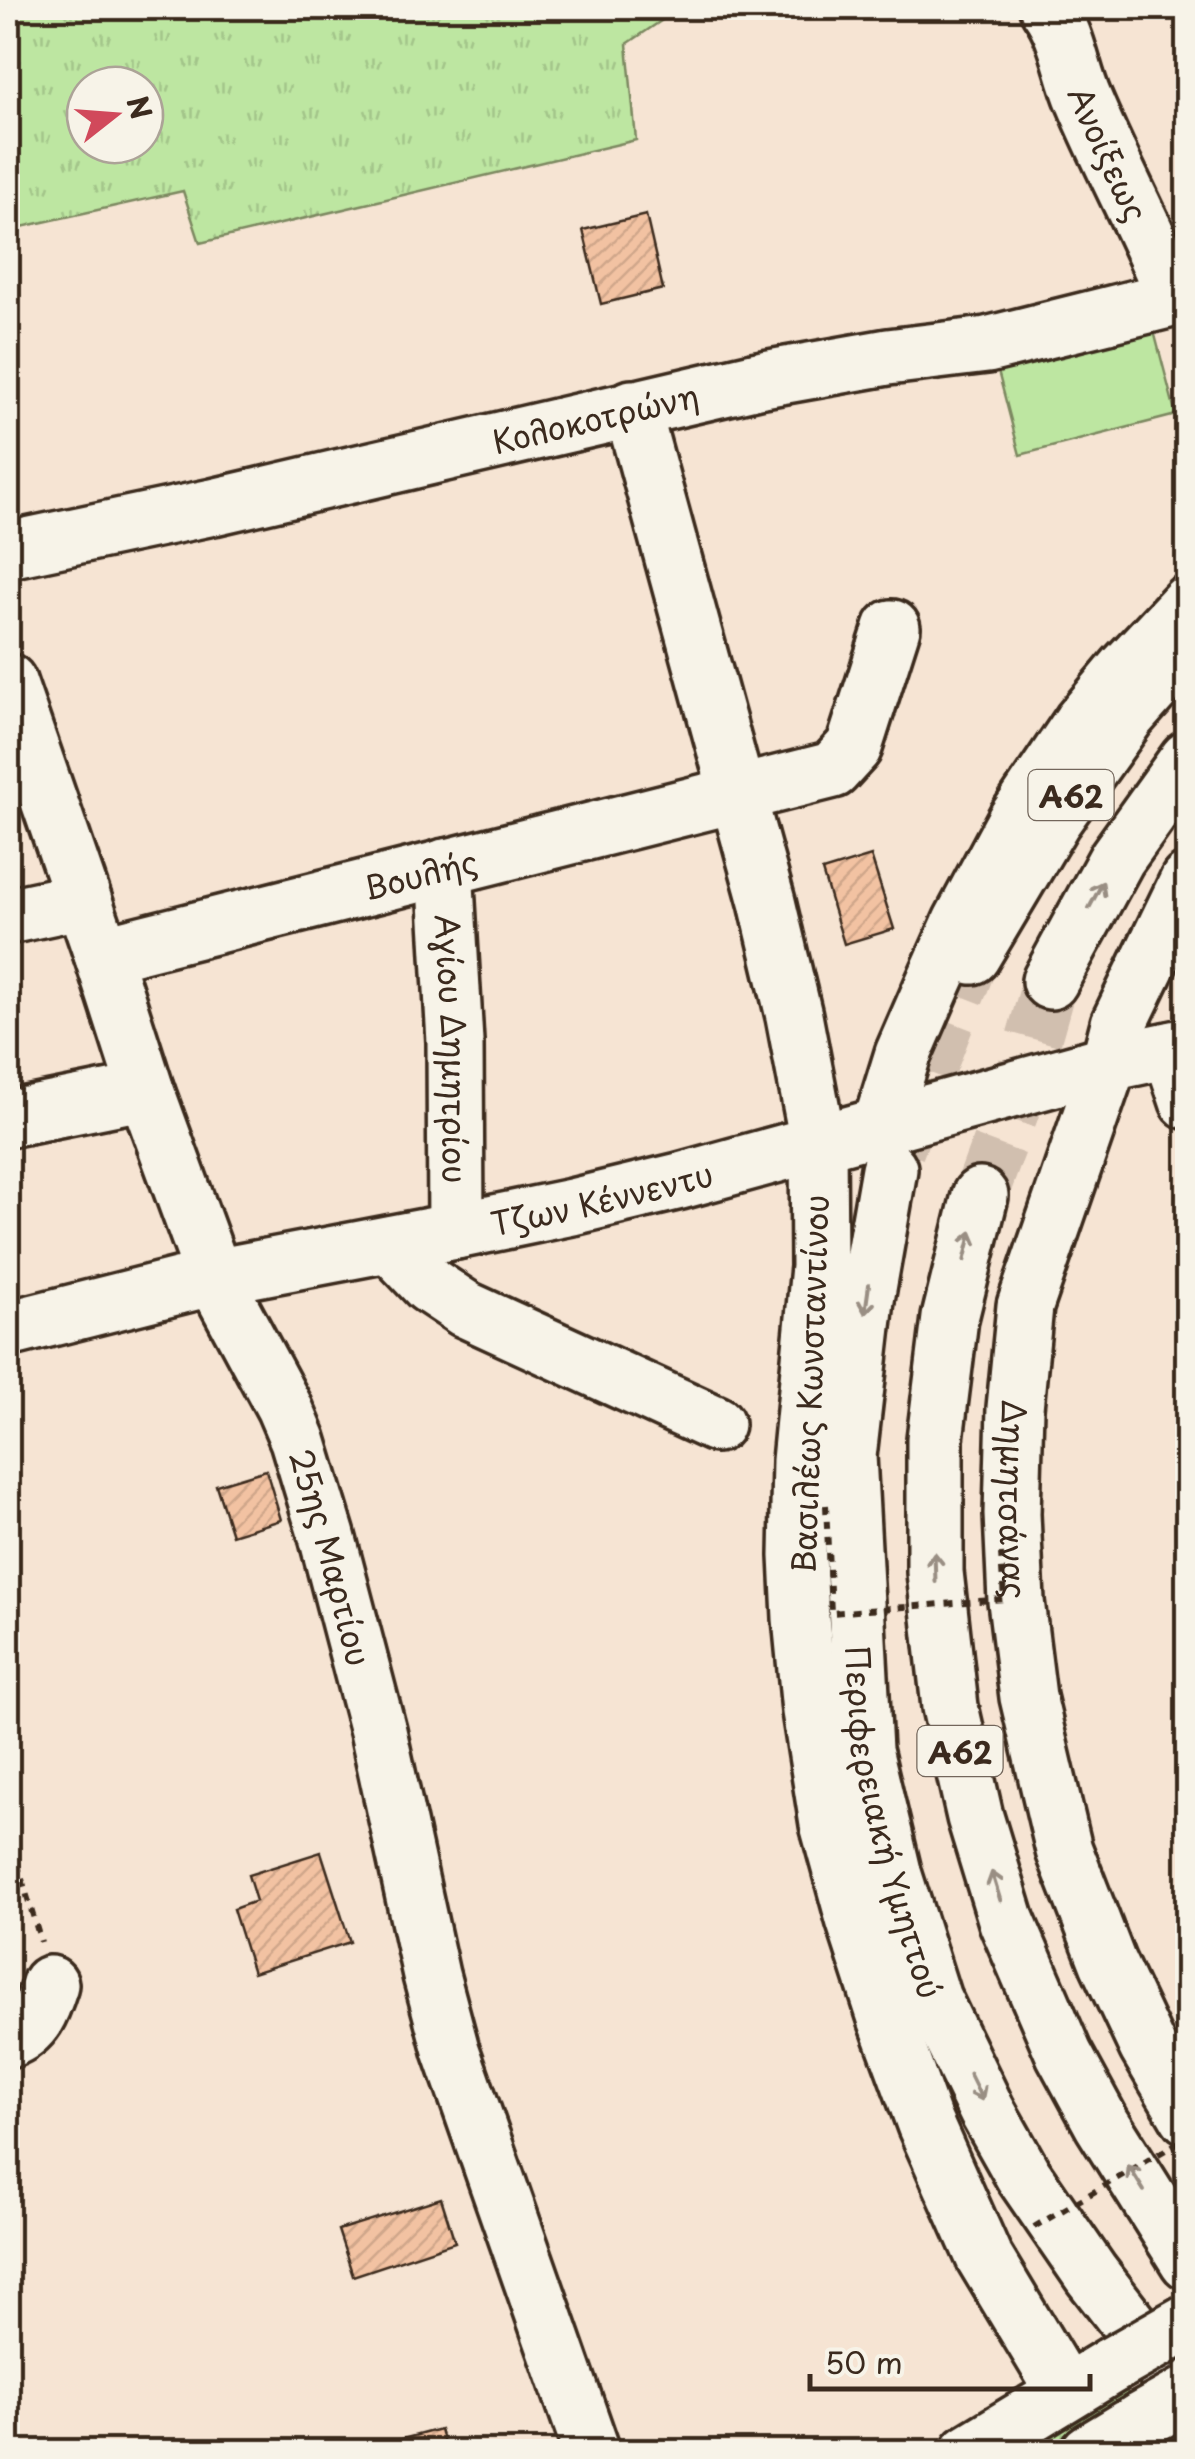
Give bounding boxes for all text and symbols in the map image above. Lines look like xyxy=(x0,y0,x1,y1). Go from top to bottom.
north arrow xyxy=(65,65,165,165)
street label: Ανοίξεως xyxy=(1057,79,1161,229)
text: N xyxy=(117,90,164,124)
street label: Κολοκοτρώνη xyxy=(487,371,703,465)
road number: Α62 xyxy=(1028,770,1114,820)
street label: Βουλής xyxy=(358,836,482,911)
one-way arrow xyxy=(1087,881,1107,911)
street label: Αγίου Δημητρίου xyxy=(424,913,480,1184)
street label: Τζων Κέννεντυ xyxy=(486,1149,718,1247)
street label: Βασιλέως Κωνσταντίνου xyxy=(778,1194,840,1574)
one-way arrow xyxy=(960,1231,978,1263)
one-way arrow xyxy=(857,1283,875,1315)
street label: Δημητσάνας xyxy=(988,1399,1040,1600)
street label: 25ης Μαρτίου xyxy=(278,1443,384,1671)
one-way arrow xyxy=(926,1552,945,1584)
street label: Περιφερειακή Υμηττού xyxy=(834,1644,955,2004)
road number: Α62 xyxy=(918,1726,1002,1776)
one-way arrow xyxy=(986,1870,1004,1902)
one-way arrow xyxy=(967,2071,986,2101)
one-way arrow xyxy=(1126,2164,1146,2193)
scale bar xyxy=(810,2329,1090,2391)
text: 50 m xyxy=(825,2339,903,2384)

